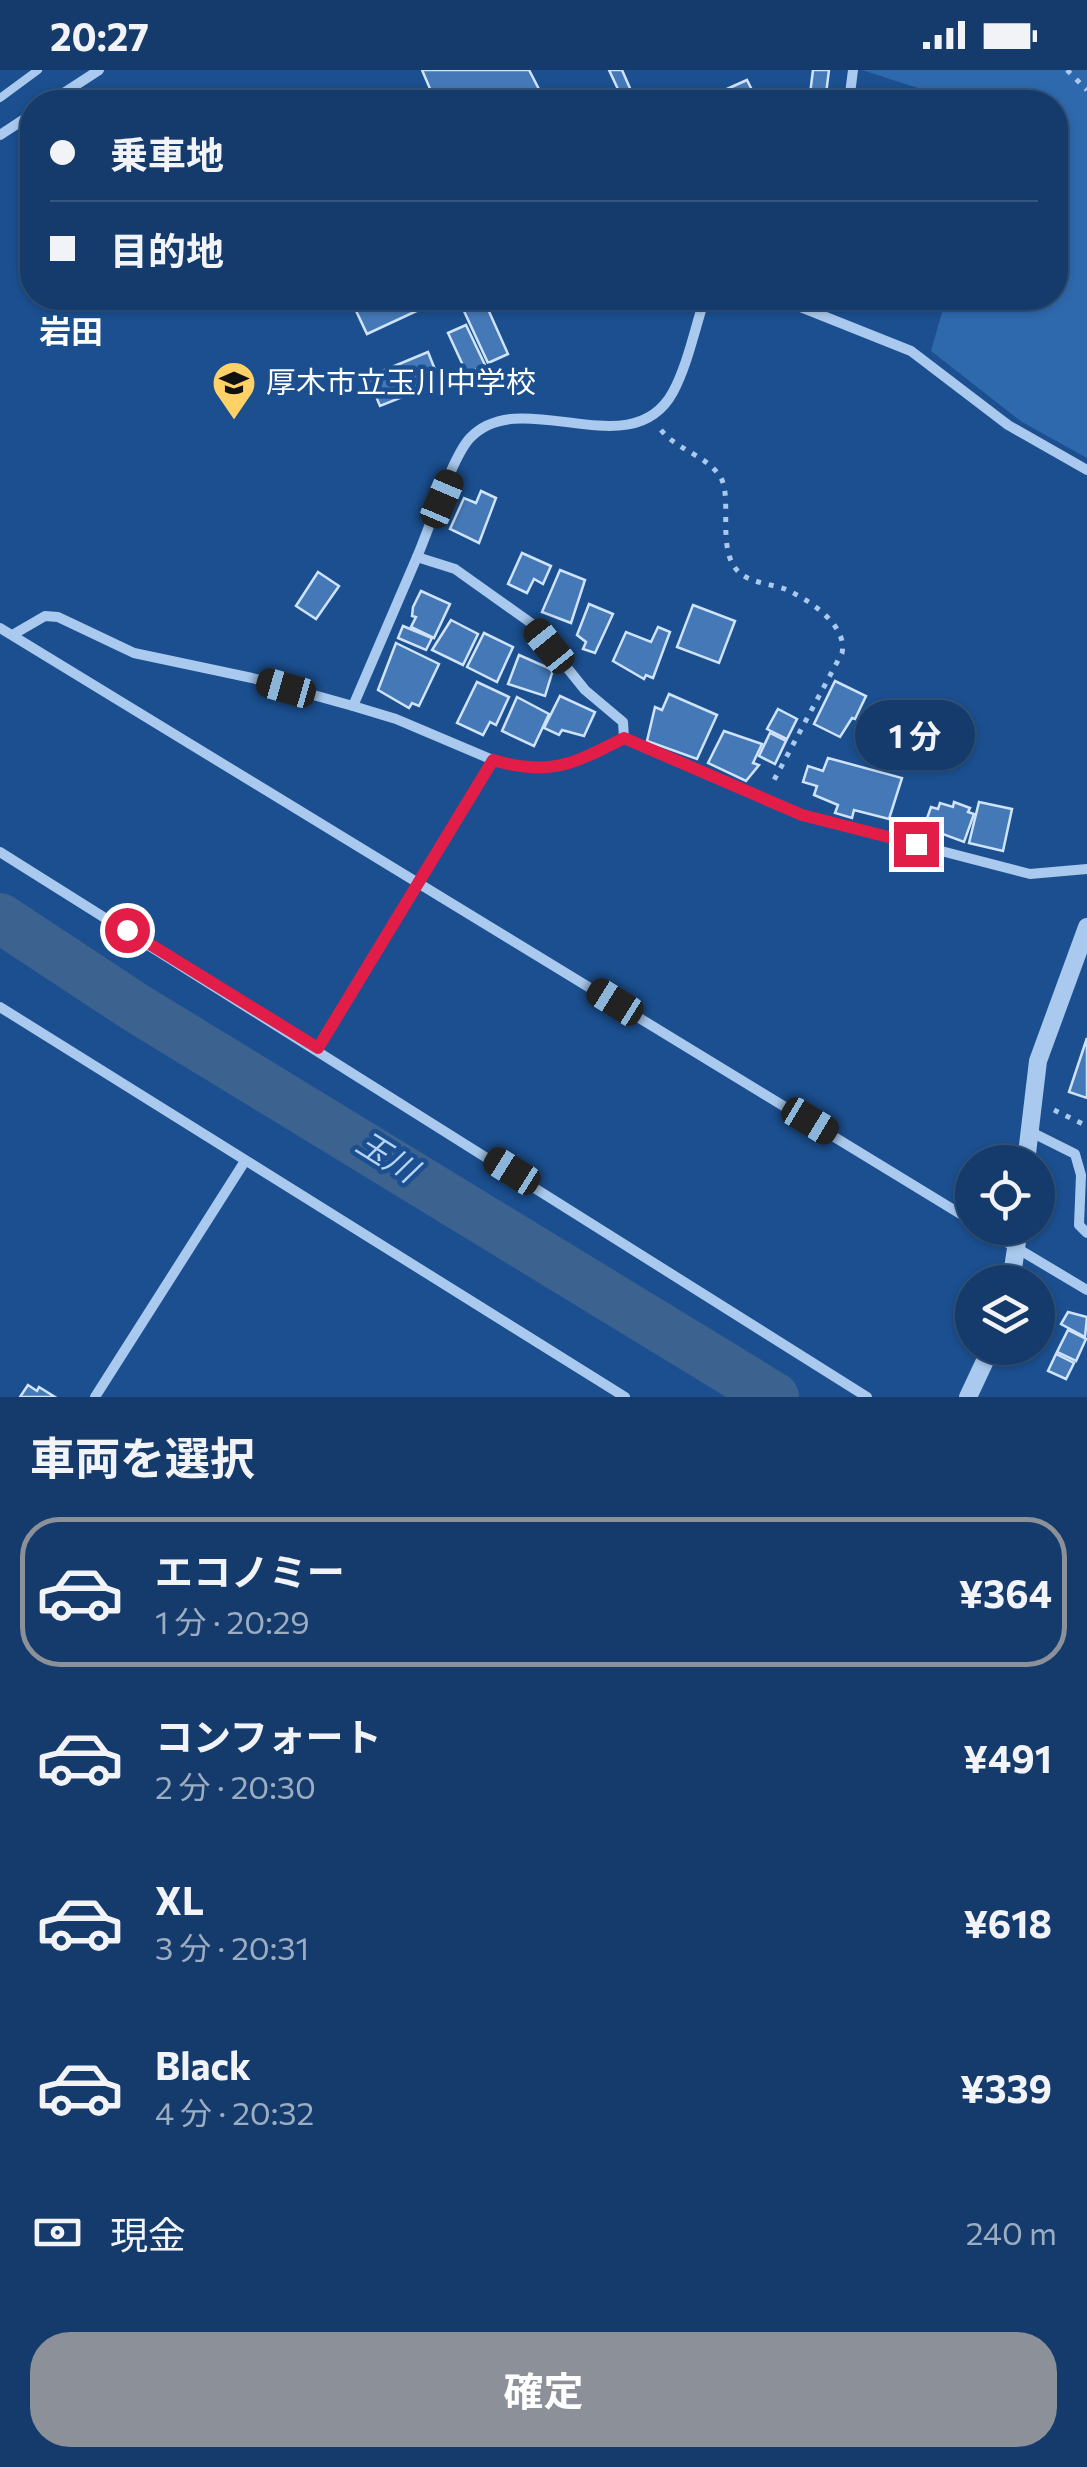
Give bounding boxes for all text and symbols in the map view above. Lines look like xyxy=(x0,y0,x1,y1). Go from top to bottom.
text: 20:27 xyxy=(50,12,149,59)
text: 乗車地 xyxy=(110,130,224,177)
text: 目的地 xyxy=(110,226,224,273)
district label: 岩田 xyxy=(39,310,103,350)
school or university icon: 厚木市立玉川中学校 xyxy=(211,360,257,421)
place label: 厚木市立玉川中学校 xyxy=(266,362,536,399)
car xyxy=(416,466,468,532)
car xyxy=(518,613,580,679)
car xyxy=(253,665,319,711)
callout: 1 分 xyxy=(856,699,976,769)
text: 1 分 xyxy=(889,715,941,755)
route end xyxy=(894,822,939,867)
route start xyxy=(105,908,150,953)
car xyxy=(582,973,648,1031)
car xyxy=(777,1093,843,1149)
water label: 玉川 xyxy=(350,1121,428,1191)
car xyxy=(479,1142,545,1200)
map controls xyxy=(955,1145,1055,1365)
button: locate xyxy=(955,1145,1055,1245)
button: layers xyxy=(955,1265,1055,1365)
text: 車両を選択 xyxy=(30,1429,255,1484)
icon: car xyxy=(35,1547,125,1637)
text: エコノミー xyxy=(155,1547,345,1594)
text: ¥364 xyxy=(959,1569,1052,1616)
text: 1 分 · 20:29 xyxy=(155,1601,310,1641)
icon: car xyxy=(35,1712,125,1802)
text: コンフォート xyxy=(155,1712,382,1759)
text: ¥491 xyxy=(963,1734,1052,1781)
text: 2 分 · 20:30 xyxy=(155,1766,316,1806)
text: XL xyxy=(155,1876,204,1923)
icon: car xyxy=(35,1877,125,1967)
text: ¥618 xyxy=(964,1899,1052,1946)
text: 3 分 · 20:31 xyxy=(155,1927,309,1967)
text: Black xyxy=(155,2041,251,2088)
icon: car xyxy=(35,2042,125,2132)
text: ¥339 xyxy=(960,2064,1052,2111)
text: 4 分 · 20:32 xyxy=(155,2092,314,2132)
icon: cash xyxy=(30,2205,85,2260)
text: 現金 xyxy=(110,2210,186,2257)
text: 240 m xyxy=(966,2212,1057,2252)
button: 確定 xyxy=(30,2332,1057,2447)

